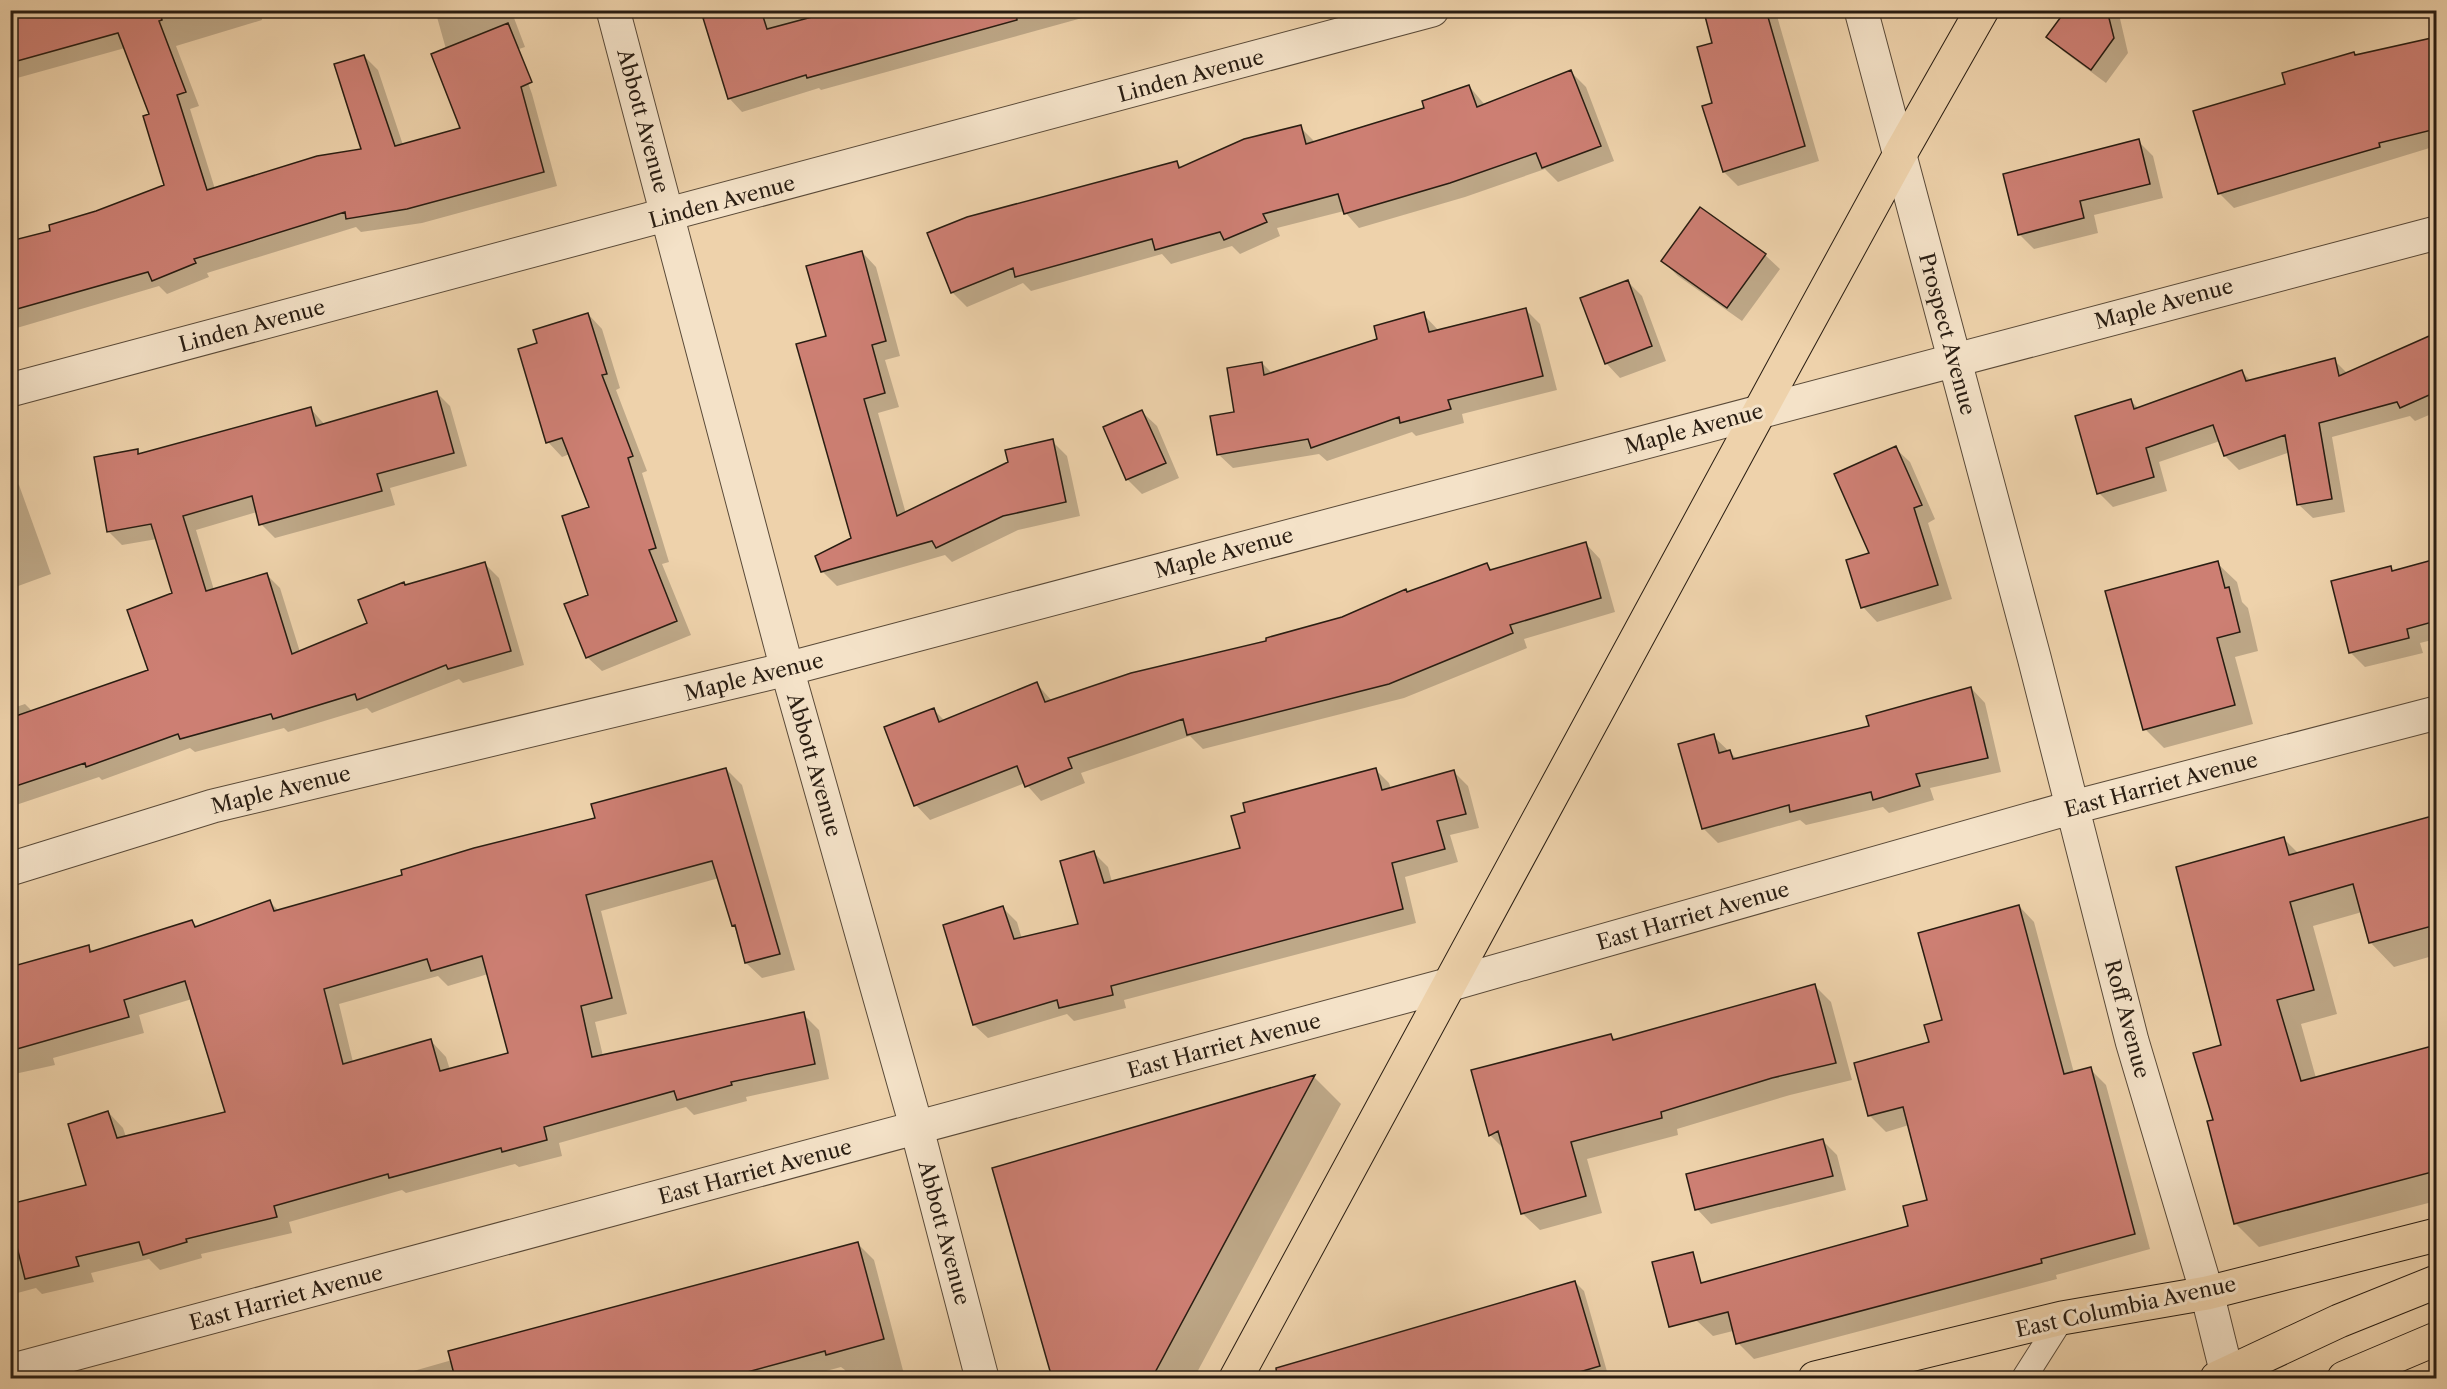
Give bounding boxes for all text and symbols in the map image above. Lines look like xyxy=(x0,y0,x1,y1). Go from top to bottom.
street label: Linden Avenue xyxy=(1115,44,1267,107)
street label: Abbott Avenue xyxy=(612,45,675,196)
street label: Linden Avenue xyxy=(646,170,798,233)
street label: Prospect Avenue xyxy=(1914,250,1981,418)
street label: Maple Avenue xyxy=(2092,273,2236,334)
street label: Linden Avenue xyxy=(176,294,328,357)
street label: Maple Avenue xyxy=(1622,398,1766,459)
street label: Maple Avenue xyxy=(1152,522,1296,583)
street label: Maple Avenue xyxy=(682,647,826,706)
street label: Abbott Avenue xyxy=(782,689,847,839)
street label: East Harriet Avenue xyxy=(2061,747,2260,822)
street label: Maple Avenue xyxy=(209,760,353,819)
street label: East Harriet Avenue xyxy=(1594,876,1792,955)
street label: Roff Avenue xyxy=(2100,957,2155,1081)
street label: East Harriet Avenue xyxy=(1124,1008,1323,1083)
street label: East Harriet Avenue xyxy=(655,1134,854,1209)
street label: Abbott Avenue xyxy=(913,1157,976,1308)
street label: East Harriet Avenue xyxy=(186,1260,385,1335)
street label: East Columbia Avenue xyxy=(2013,1271,2238,1342)

